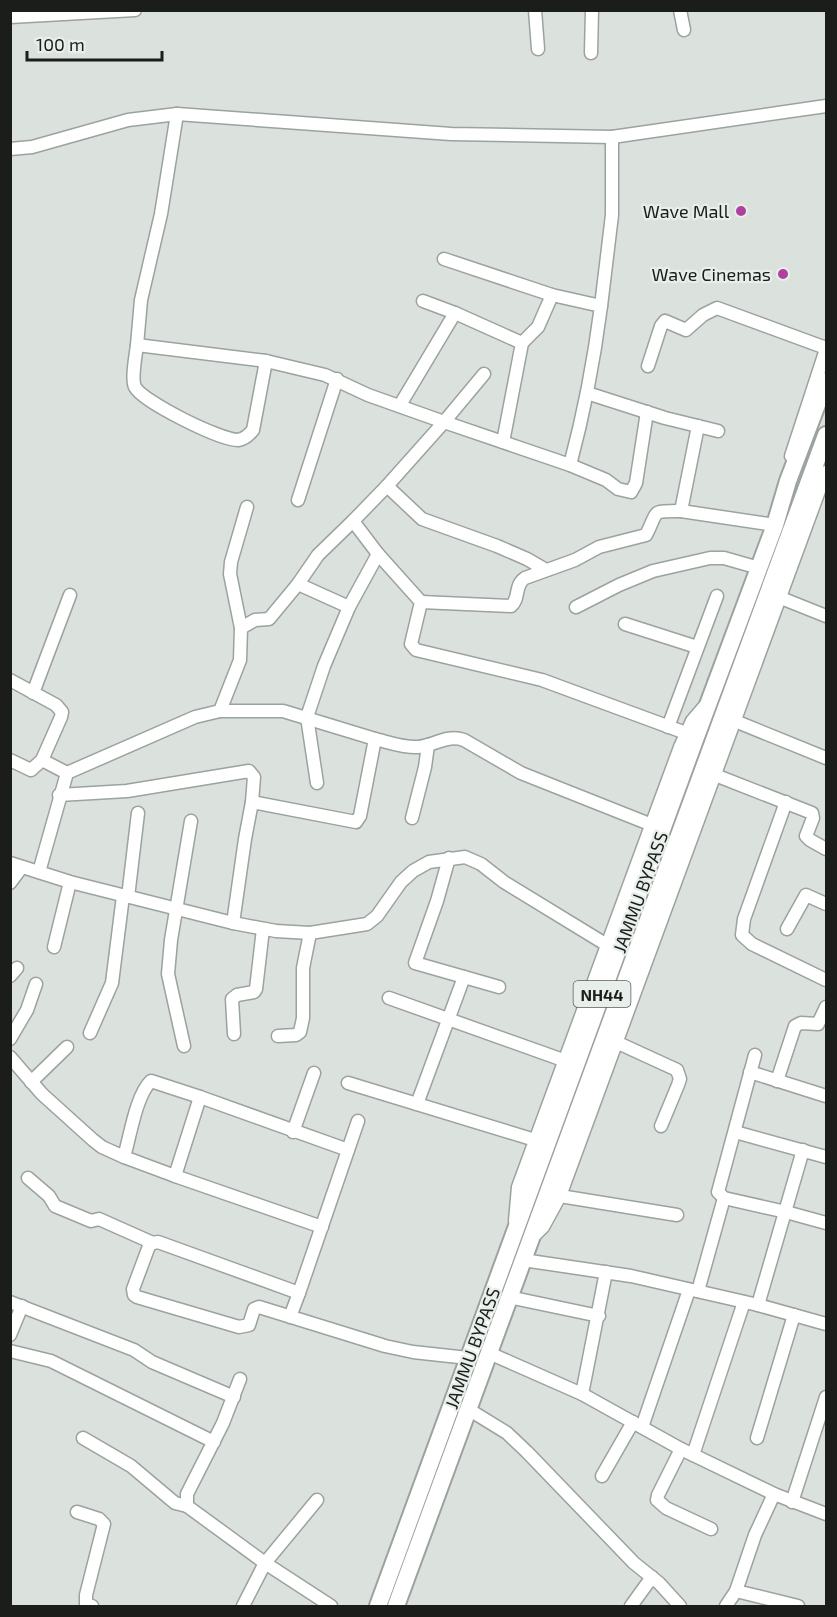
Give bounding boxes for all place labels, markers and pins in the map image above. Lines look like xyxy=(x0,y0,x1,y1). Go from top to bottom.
place label: Wave Mall xyxy=(643,200,730,222)
marker: Wave Mall xyxy=(734,204,748,218)
place label: Wave Cinemas xyxy=(652,263,771,285)
marker: Wave Cinemas xyxy=(776,267,790,281)

